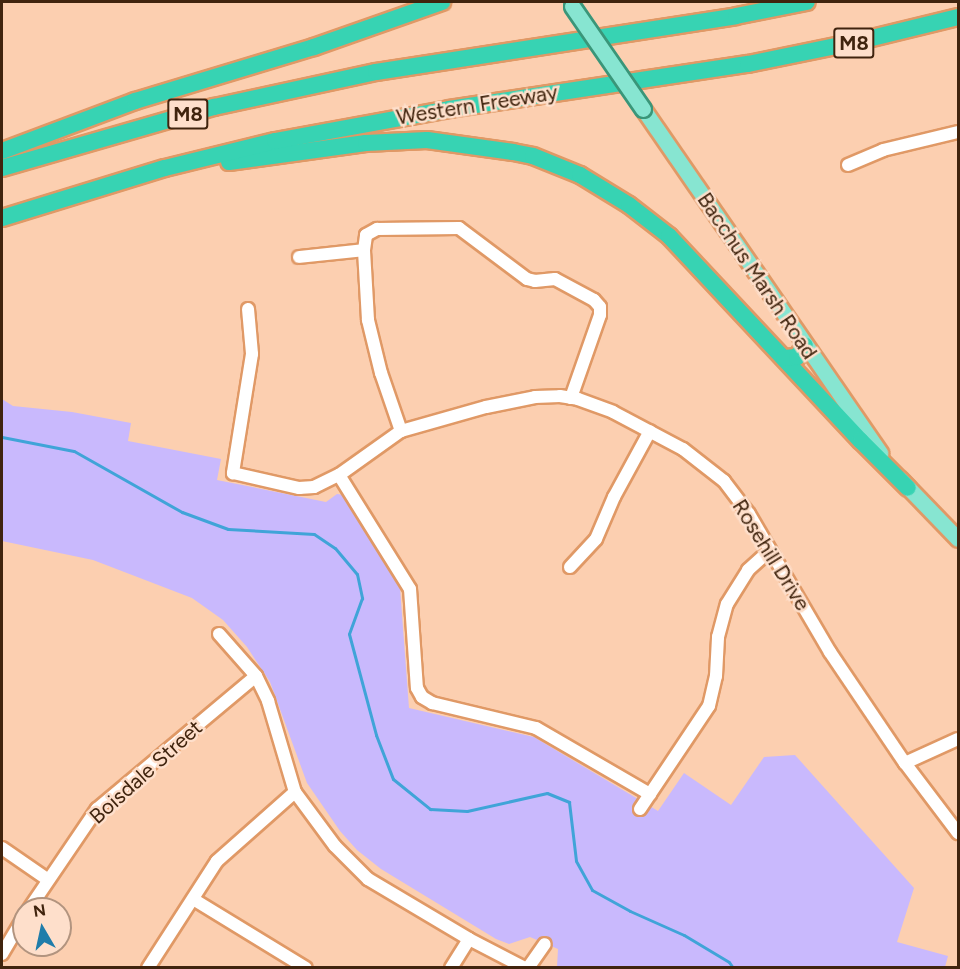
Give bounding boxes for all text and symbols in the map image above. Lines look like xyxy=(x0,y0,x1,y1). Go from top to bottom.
road number: M8 xyxy=(833,26,875,60)
street label: Western Freeway xyxy=(395,80,559,130)
road number: M8 xyxy=(167,97,209,131)
street label: Bacchus Marsh Road xyxy=(692,188,822,364)
street label: Rosehill Drive xyxy=(727,495,815,615)
street label: Boisdale Street xyxy=(85,715,207,829)
north arrow xyxy=(12,897,72,957)
text: N xyxy=(32,900,47,921)

